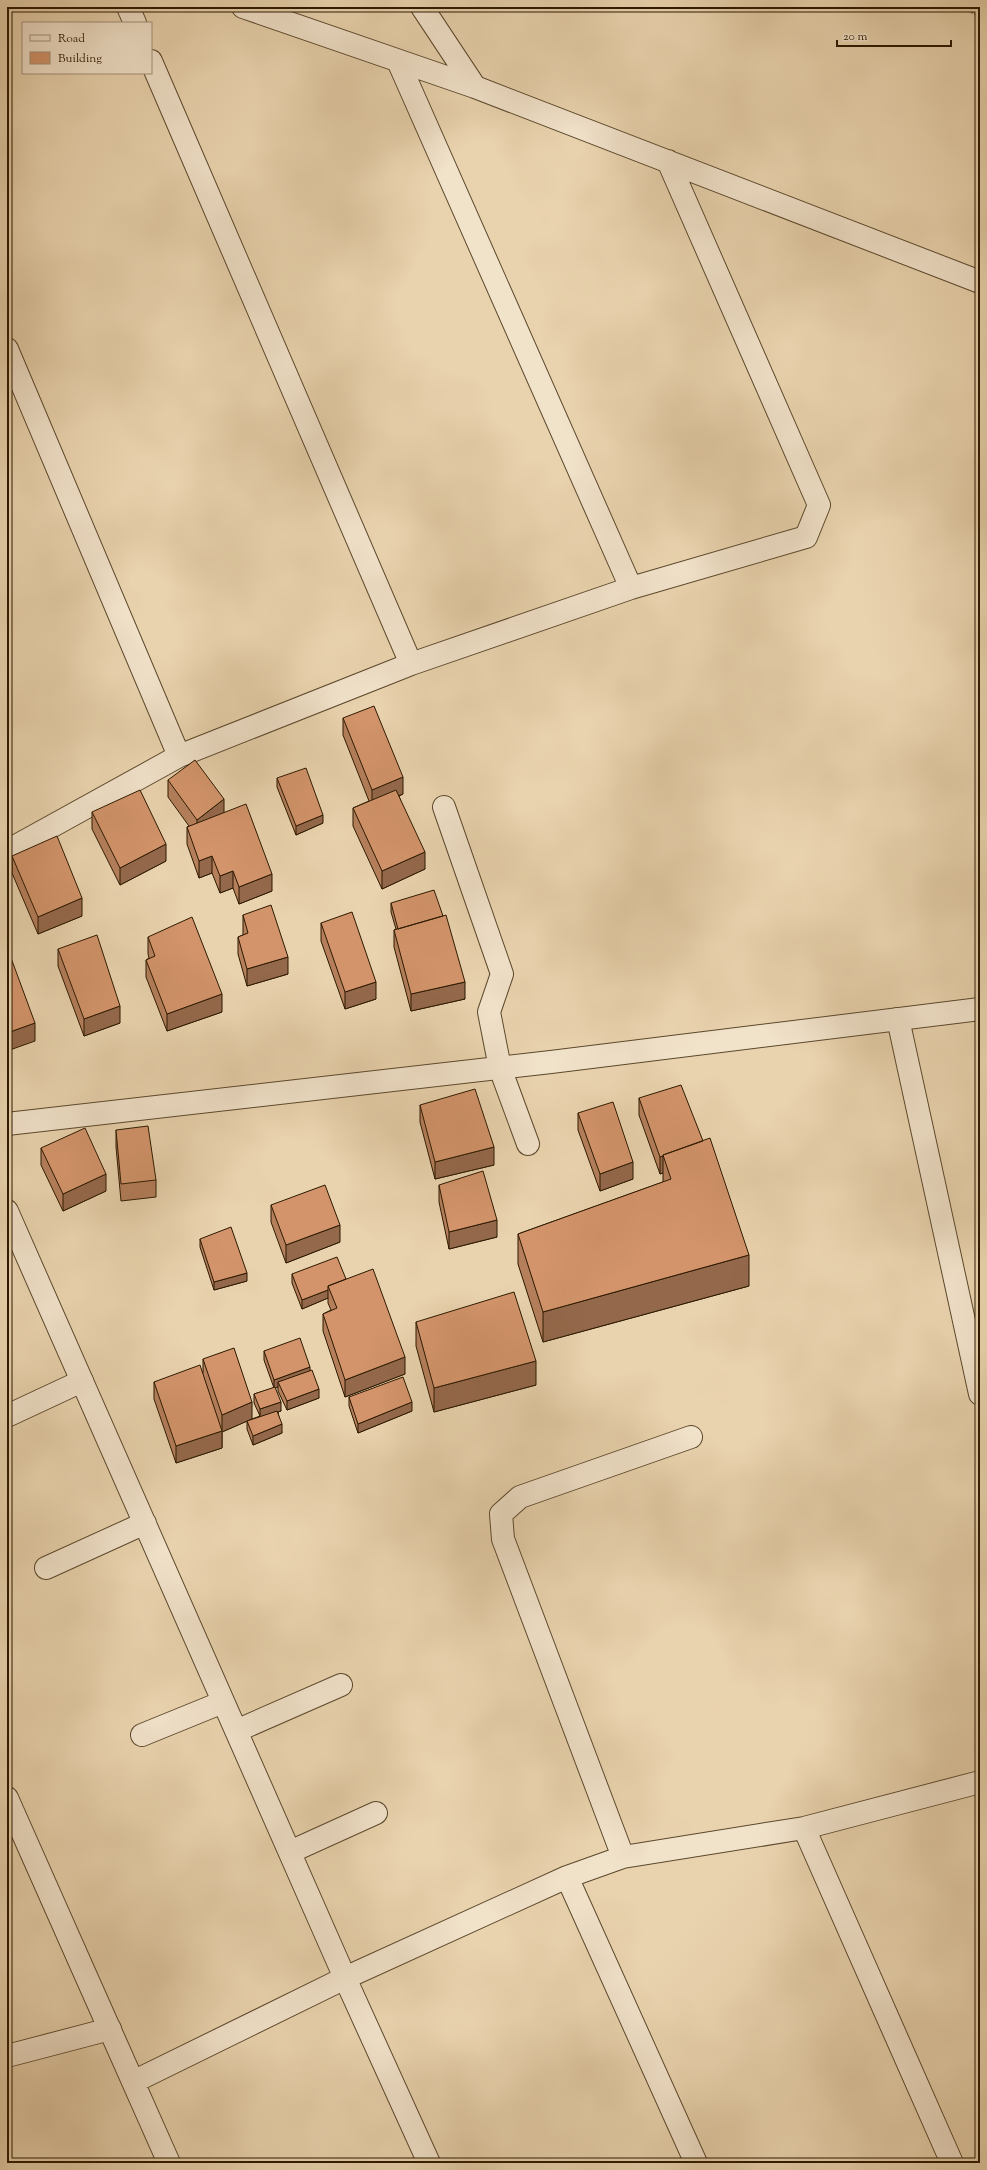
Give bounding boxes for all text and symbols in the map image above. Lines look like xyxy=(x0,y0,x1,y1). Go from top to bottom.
legend xyxy=(22,22,152,74)
scale bar xyxy=(837,22,951,48)
text: 20 m xyxy=(843,28,868,46)
text: Road xyxy=(58,30,85,48)
text: Building xyxy=(58,50,102,68)

